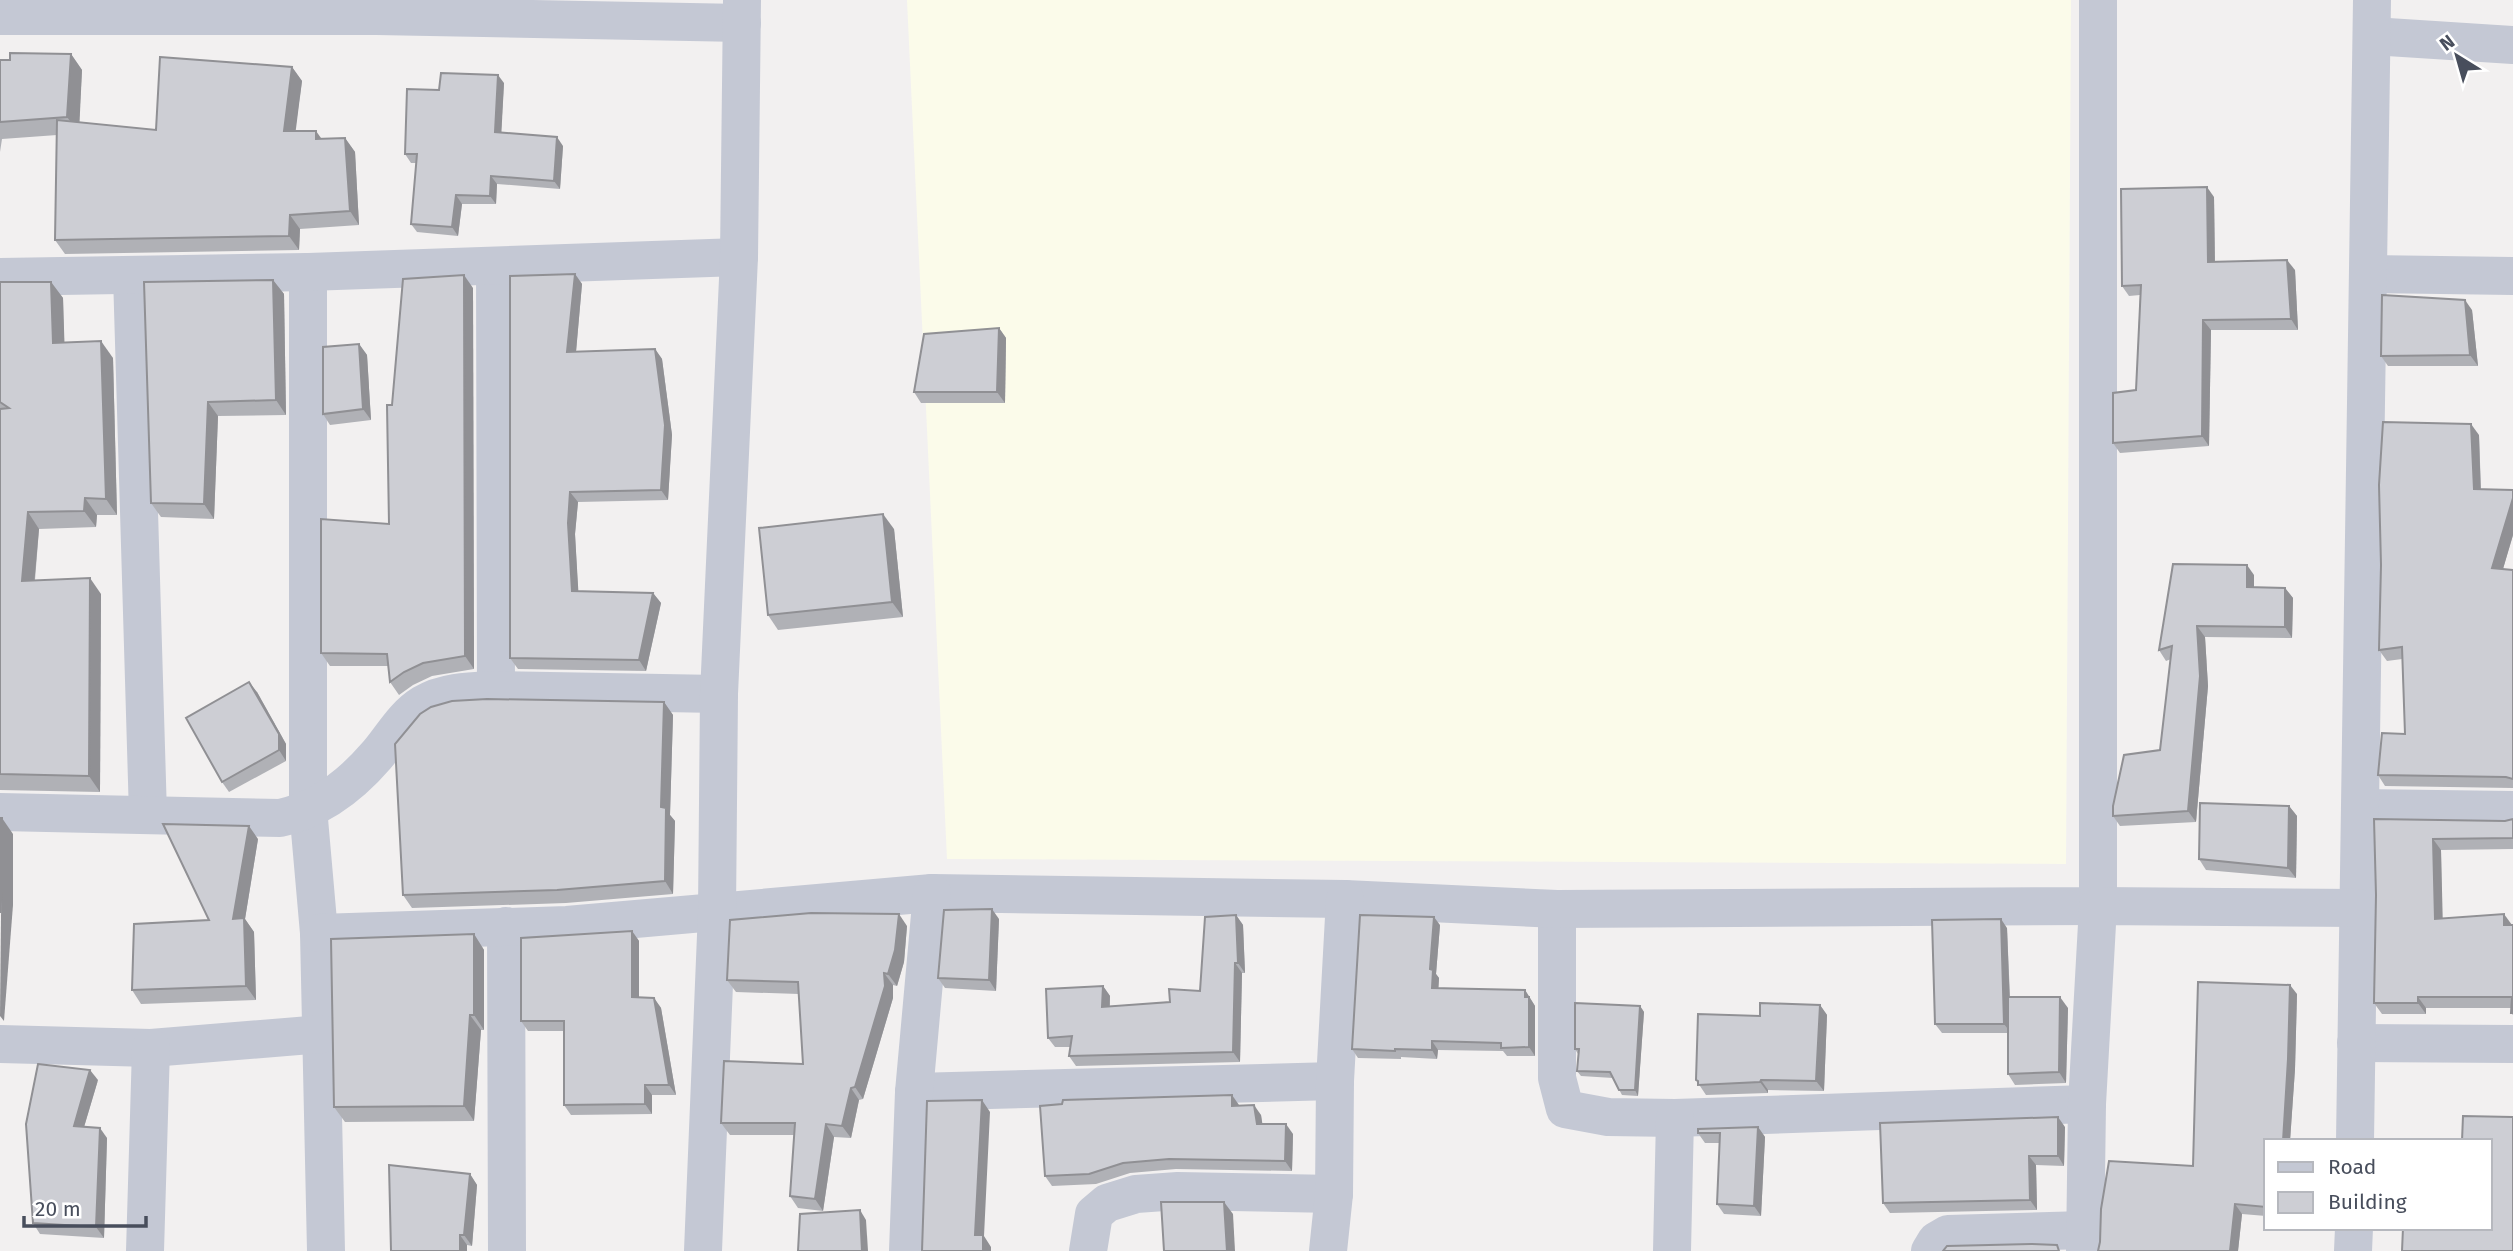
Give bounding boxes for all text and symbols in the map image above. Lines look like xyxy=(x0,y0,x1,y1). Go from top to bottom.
north arrow xyxy=(2422,21,2492,91)
text: N xyxy=(2435,30,2459,56)
legend xyxy=(2264,1139,2492,1230)
text: Road xyxy=(2328,1154,2376,1180)
scale bar xyxy=(24,1184,147,1228)
text: Building xyxy=(2328,1189,2407,1215)
text: 20 m xyxy=(35,1196,81,1222)

